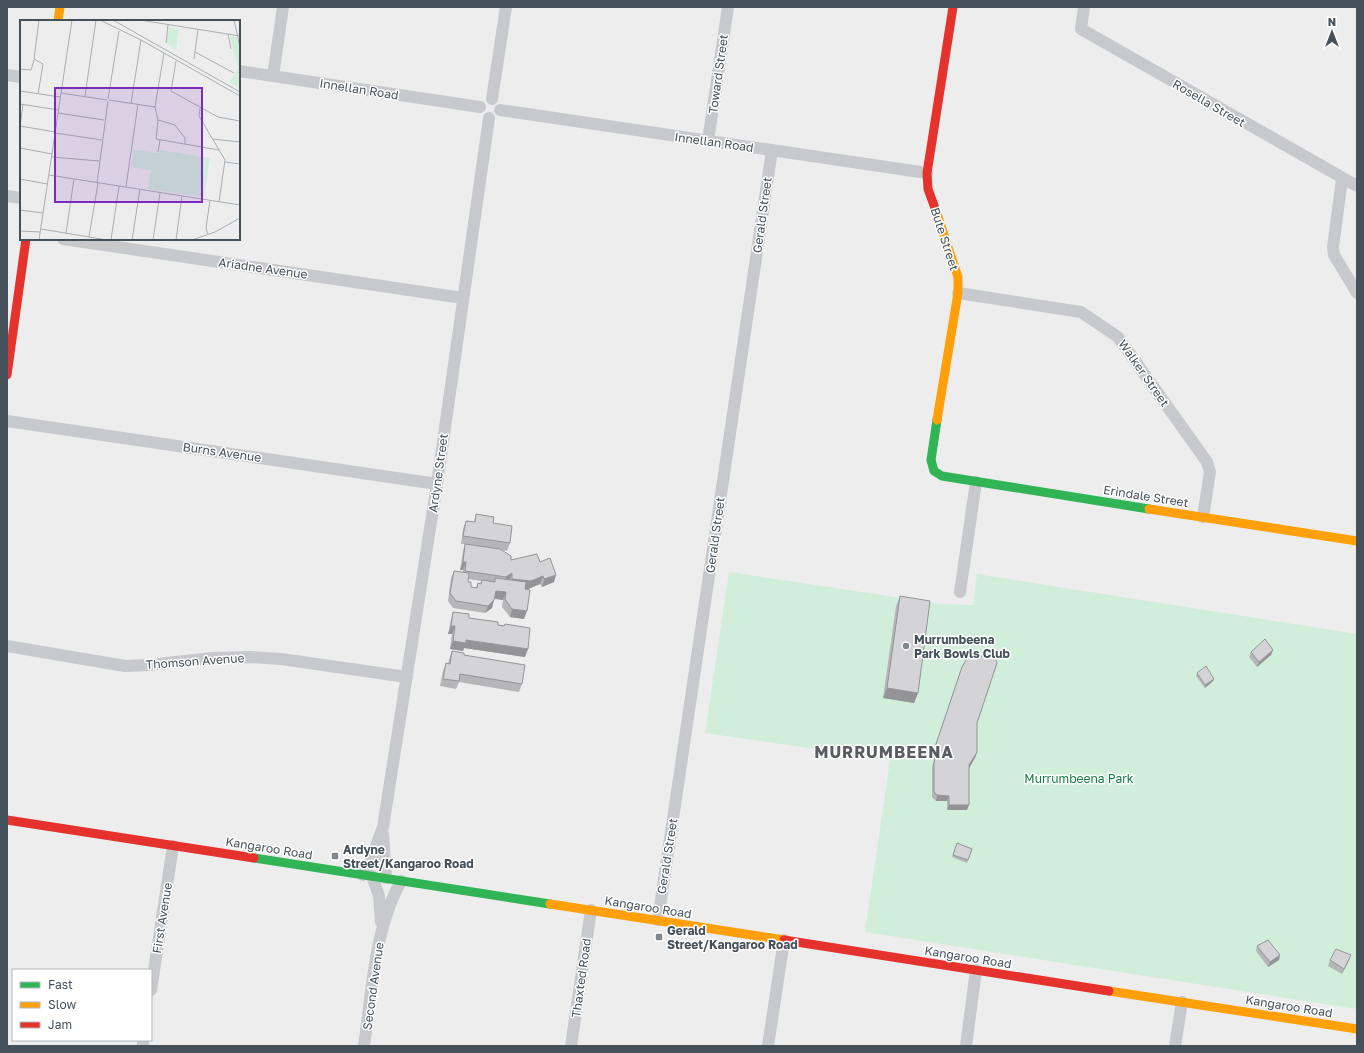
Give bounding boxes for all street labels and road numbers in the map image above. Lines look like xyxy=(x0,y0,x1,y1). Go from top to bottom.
street label: Toward Street xyxy=(705,33,731,115)
street label: Innellan Road xyxy=(318,75,400,103)
street label: Rosella Street xyxy=(1170,76,1248,130)
street label: Innellan Road xyxy=(673,129,755,155)
street label: Gerald Street xyxy=(749,176,775,254)
street label: Bute Street xyxy=(928,205,962,273)
street label: Ariadne Avenue xyxy=(217,254,309,282)
street label: Walker Street xyxy=(1115,337,1173,410)
street label: Ardyne Street xyxy=(425,432,451,513)
street label: Burns Avenue xyxy=(182,439,262,465)
street label: Erindale Street xyxy=(1102,482,1190,510)
street label: Gerald Street xyxy=(702,496,728,574)
street label: Thomson Avenue xyxy=(145,650,245,672)
street label: Gerald Street xyxy=(654,817,680,895)
street label: Kangaroo Road xyxy=(224,834,314,862)
street label: First Avenue xyxy=(149,881,175,955)
street label: Kangaroo Road xyxy=(603,893,693,921)
street label: Thaxted Road xyxy=(568,937,594,1019)
street label: Second Avenue xyxy=(359,941,387,1031)
street label: Kangaroo Road xyxy=(923,943,1013,971)
street label: Kangaroo Road xyxy=(1244,992,1334,1020)

